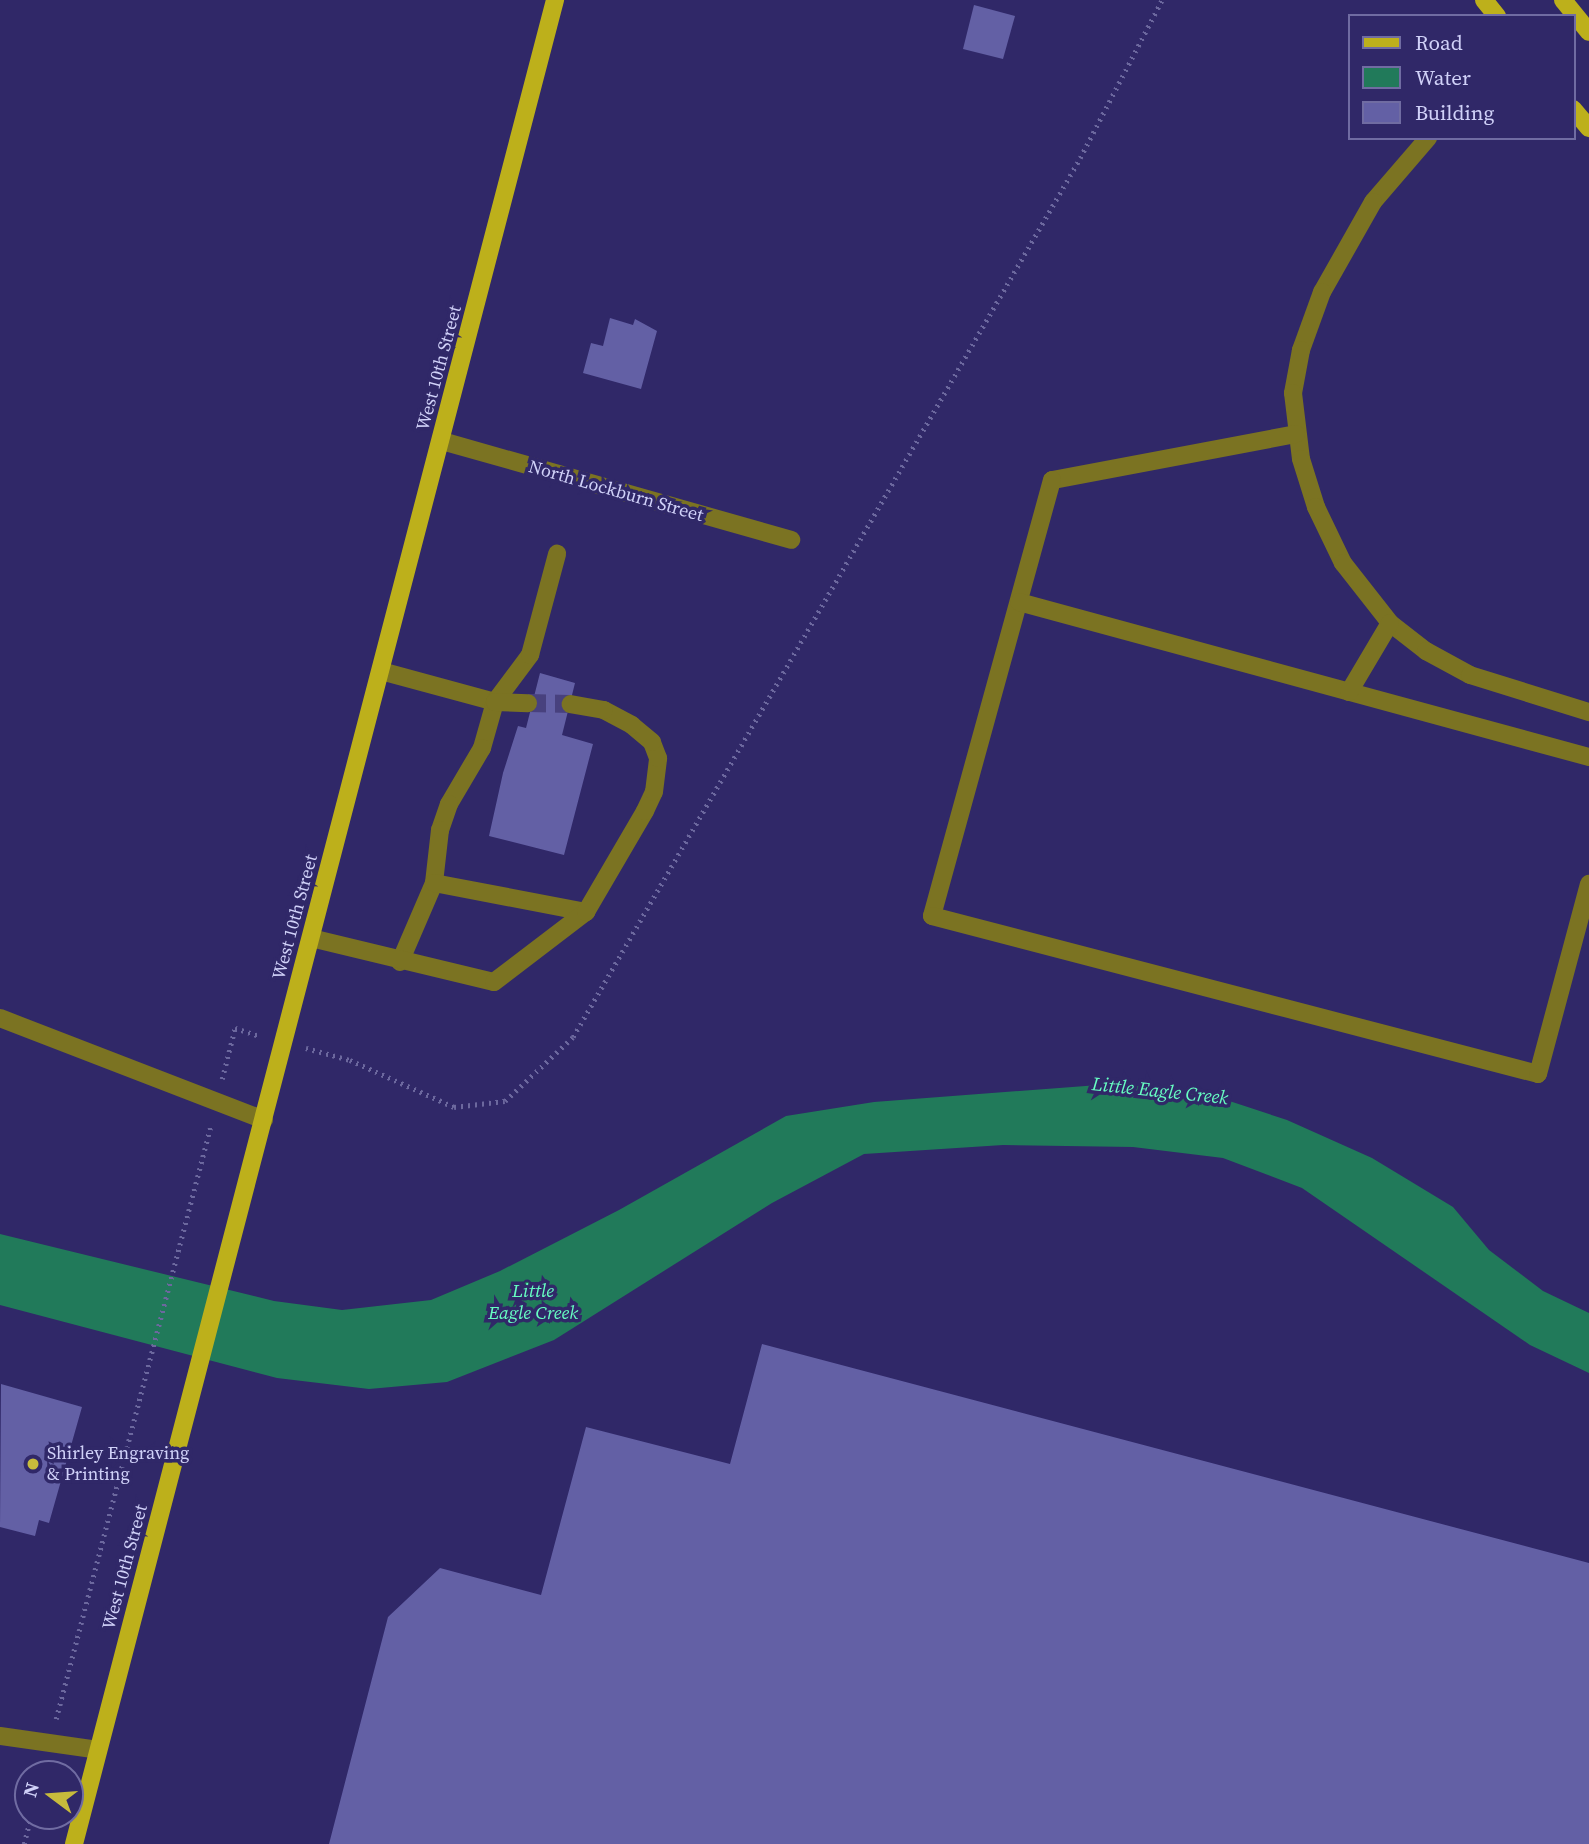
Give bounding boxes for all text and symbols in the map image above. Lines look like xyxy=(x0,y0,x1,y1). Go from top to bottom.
legend xyxy=(1348,14,1575,140)
text: Road xyxy=(1415,28,1463,57)
text: Water xyxy=(1415,63,1471,92)
text: Building xyxy=(1415,98,1494,127)
street label: West 10th Street xyxy=(412,303,466,433)
street label: North Lockburn Street xyxy=(526,456,706,526)
street label: West 10th Street xyxy=(268,852,322,982)
water label: Little Eagle Creek xyxy=(1091,1073,1229,1109)
water label: Little Eagle Creek xyxy=(488,1280,578,1324)
place label: Shirley Engraving & Printing xyxy=(47,1443,189,1486)
marker: Shirley Engraving & Printing xyxy=(25,1456,41,1472)
street label: West 10th Street xyxy=(98,1502,152,1632)
north arrow xyxy=(14,1760,84,1830)
text: N xyxy=(16,1780,45,1800)

